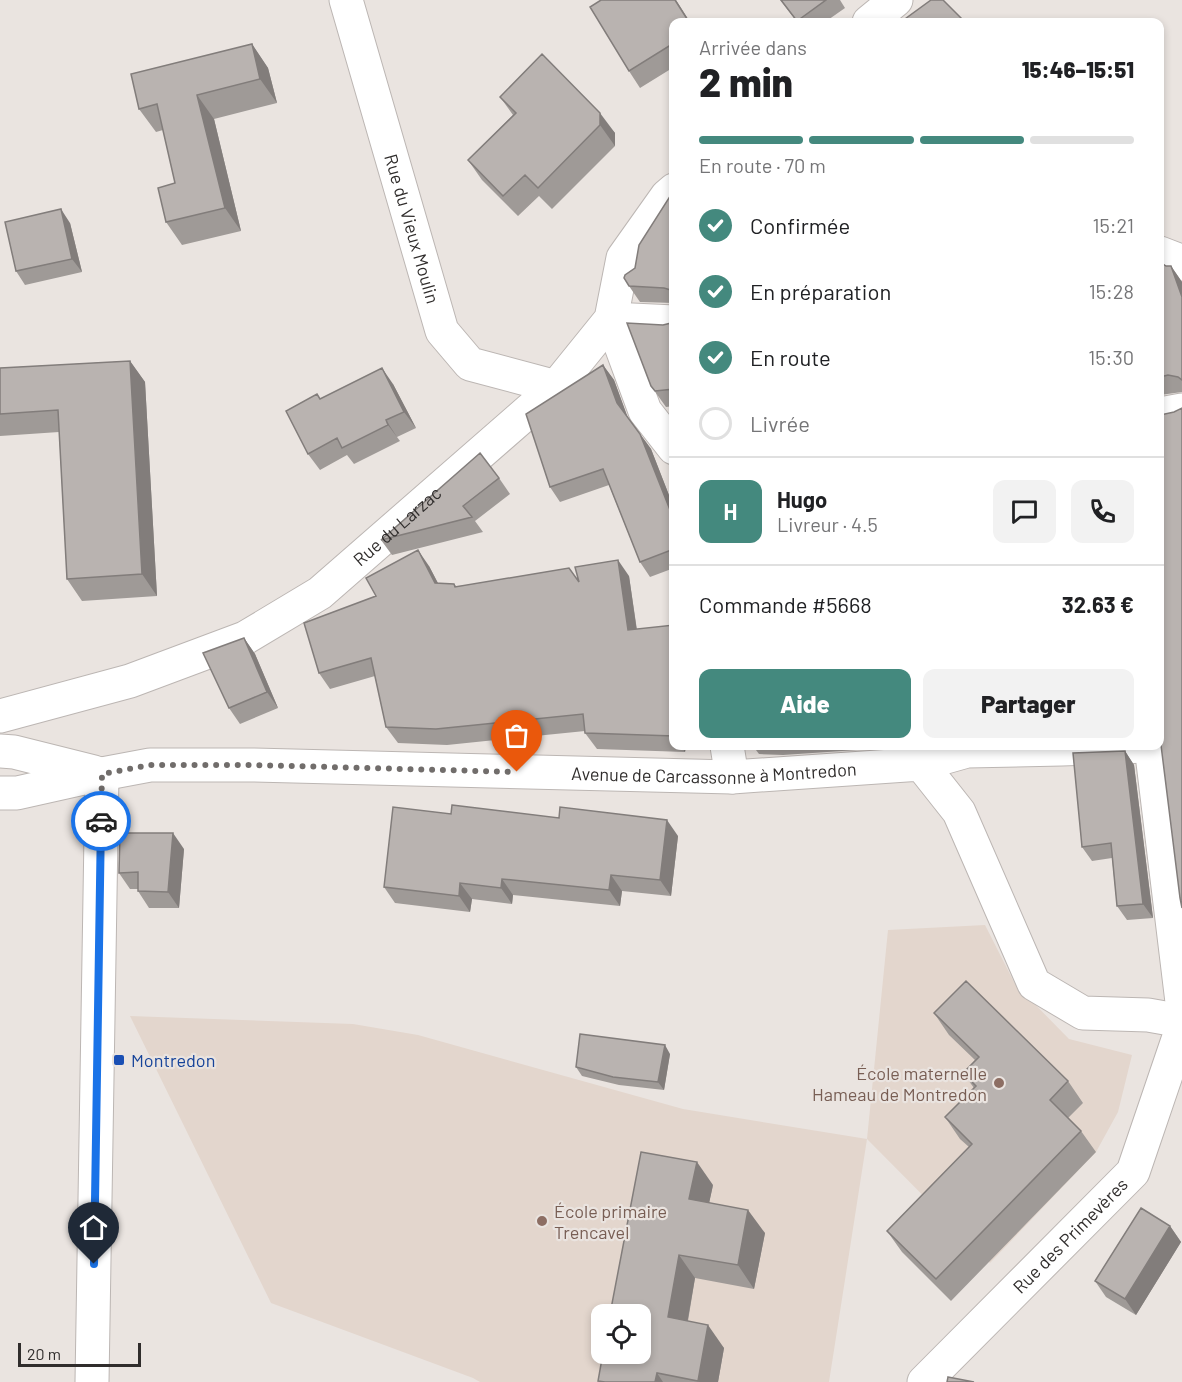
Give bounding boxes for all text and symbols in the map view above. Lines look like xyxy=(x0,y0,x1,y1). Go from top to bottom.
text: Arrivée dans xyxy=(699,35,807,59)
text: 15:46–15:51 xyxy=(1022,56,1134,82)
text: 2 min xyxy=(699,58,793,105)
street label: Rue du Vieux Moulin xyxy=(380,151,444,306)
text: En route · 70 m xyxy=(699,153,826,177)
icon: check xyxy=(699,209,732,242)
text: Confirmée xyxy=(750,212,850,238)
text: 15:21 xyxy=(1093,213,1134,237)
icon: check xyxy=(699,275,732,308)
text: En préparation xyxy=(750,278,891,304)
text: 15:28 xyxy=(1089,279,1134,303)
icon: check xyxy=(699,341,732,374)
text: En route xyxy=(750,344,831,370)
text: 15:30 xyxy=(1088,345,1134,369)
text: Livrée xyxy=(750,410,810,436)
button: chat xyxy=(993,480,1056,543)
button: phone xyxy=(1071,480,1134,543)
street label: Rue du Larzac xyxy=(348,482,445,570)
text: Hugo xyxy=(777,486,827,512)
text: H xyxy=(724,498,737,524)
text: Livreur · 4.5 xyxy=(777,512,878,536)
text: Commande #5668 xyxy=(699,591,872,617)
text: 32.63 € xyxy=(1062,591,1134,617)
button: Aide xyxy=(699,669,911,738)
button: Partager xyxy=(923,669,1134,738)
pin xyxy=(491,710,542,772)
icon: bag xyxy=(500,719,533,752)
street label: Avenue de Carcassonne à Montredon xyxy=(571,757,857,788)
courier xyxy=(71,791,131,851)
icon: car xyxy=(85,805,118,838)
place label: Montredon xyxy=(131,1049,215,1071)
marker: Montredon xyxy=(112,1053,126,1067)
place label: École maternelle Hameau de Montredon xyxy=(812,1062,987,1105)
marker: École maternelle Hameau de Montredon xyxy=(992,1076,1006,1090)
street label: Rue des Primevères xyxy=(1008,1173,1132,1298)
place label: École primaire Trencavel xyxy=(554,1200,667,1243)
pin xyxy=(68,1202,119,1264)
icon: home xyxy=(77,1211,110,1244)
marker: École primaire Trencavel xyxy=(535,1214,549,1228)
map controls xyxy=(591,1304,651,1364)
button: locate xyxy=(591,1304,651,1364)
scale bar xyxy=(18,1340,141,1368)
text: 20 m xyxy=(27,1344,61,1363)

